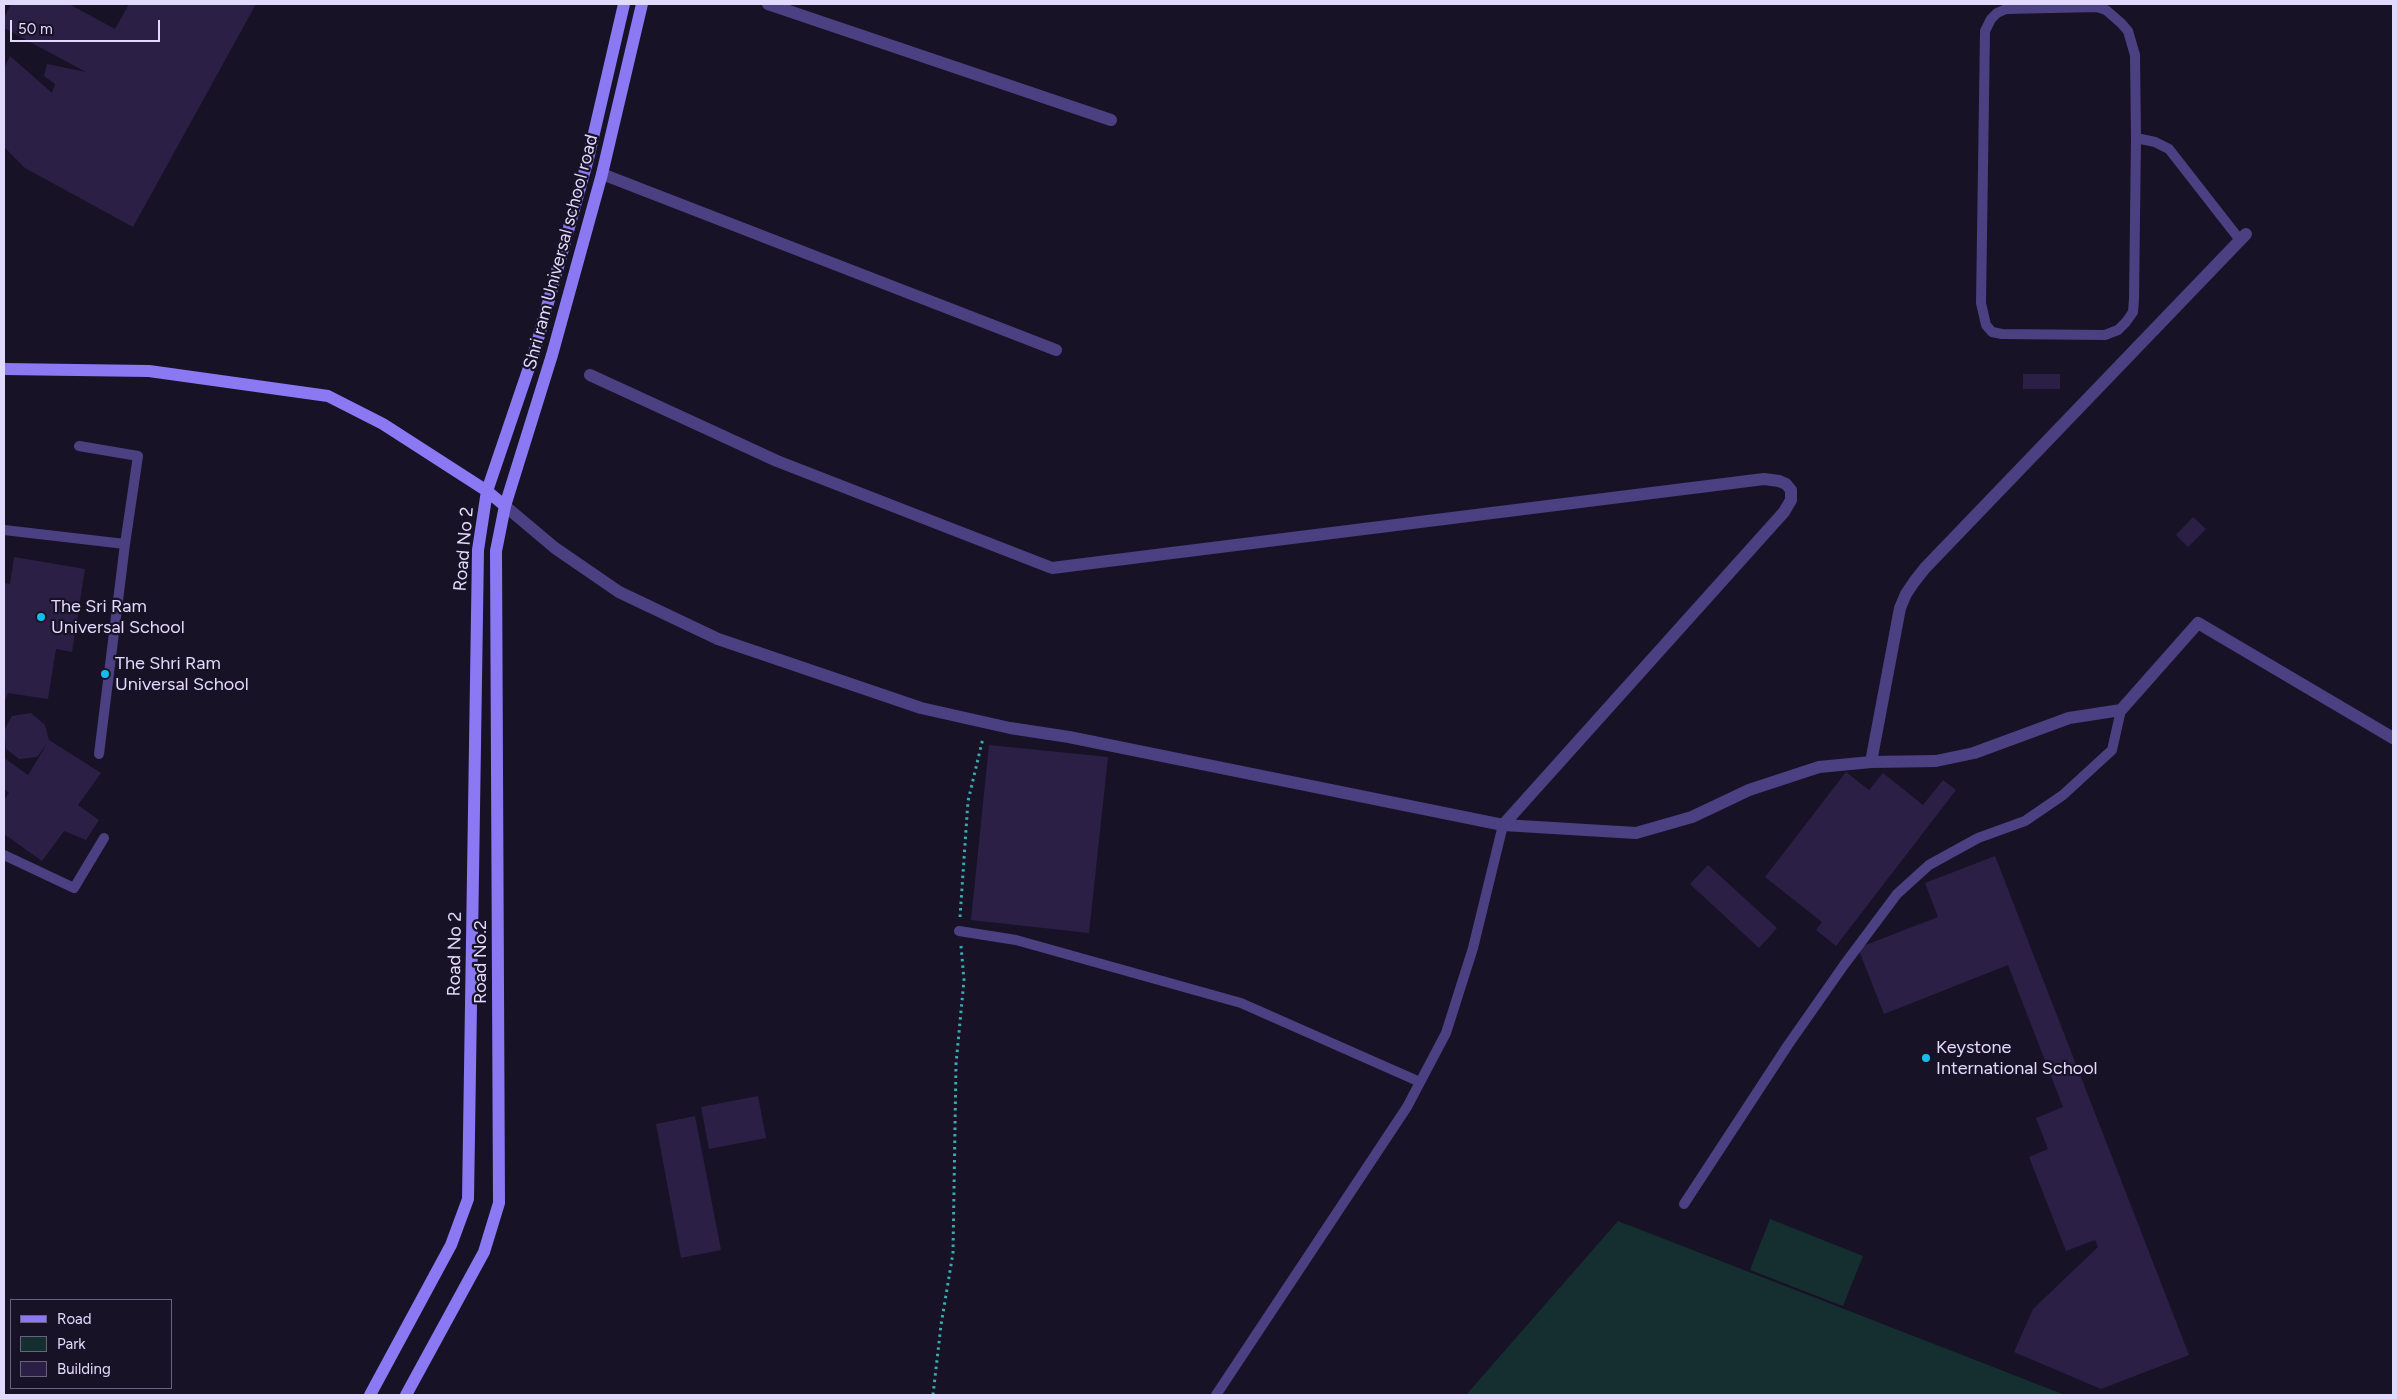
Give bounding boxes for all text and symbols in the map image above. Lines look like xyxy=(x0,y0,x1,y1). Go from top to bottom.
scale bar xyxy=(12,10,162,42)
text: 50 m xyxy=(18,20,53,38)
street label: Shri ram Universal school road xyxy=(519,132,603,372)
street label: Road No 2 xyxy=(450,506,478,592)
place label: The Sri Ram Universal School xyxy=(51,596,185,638)
marker: The Sri Ram Universal School xyxy=(35,611,47,623)
place label: The Shri Ram Universal School xyxy=(115,653,249,696)
marker: The Shri Ram Universal School xyxy=(99,668,111,680)
street label: Road No 2 xyxy=(443,911,467,997)
street label: Road No.2 xyxy=(470,920,492,1004)
place label: Keystone International School xyxy=(1936,1037,2098,1080)
marker: Keystone International School xyxy=(1920,1052,1932,1064)
legend xyxy=(10,1299,172,1389)
text: Road xyxy=(57,1310,92,1328)
text: Park xyxy=(57,1335,86,1353)
text: Building xyxy=(57,1360,111,1378)

